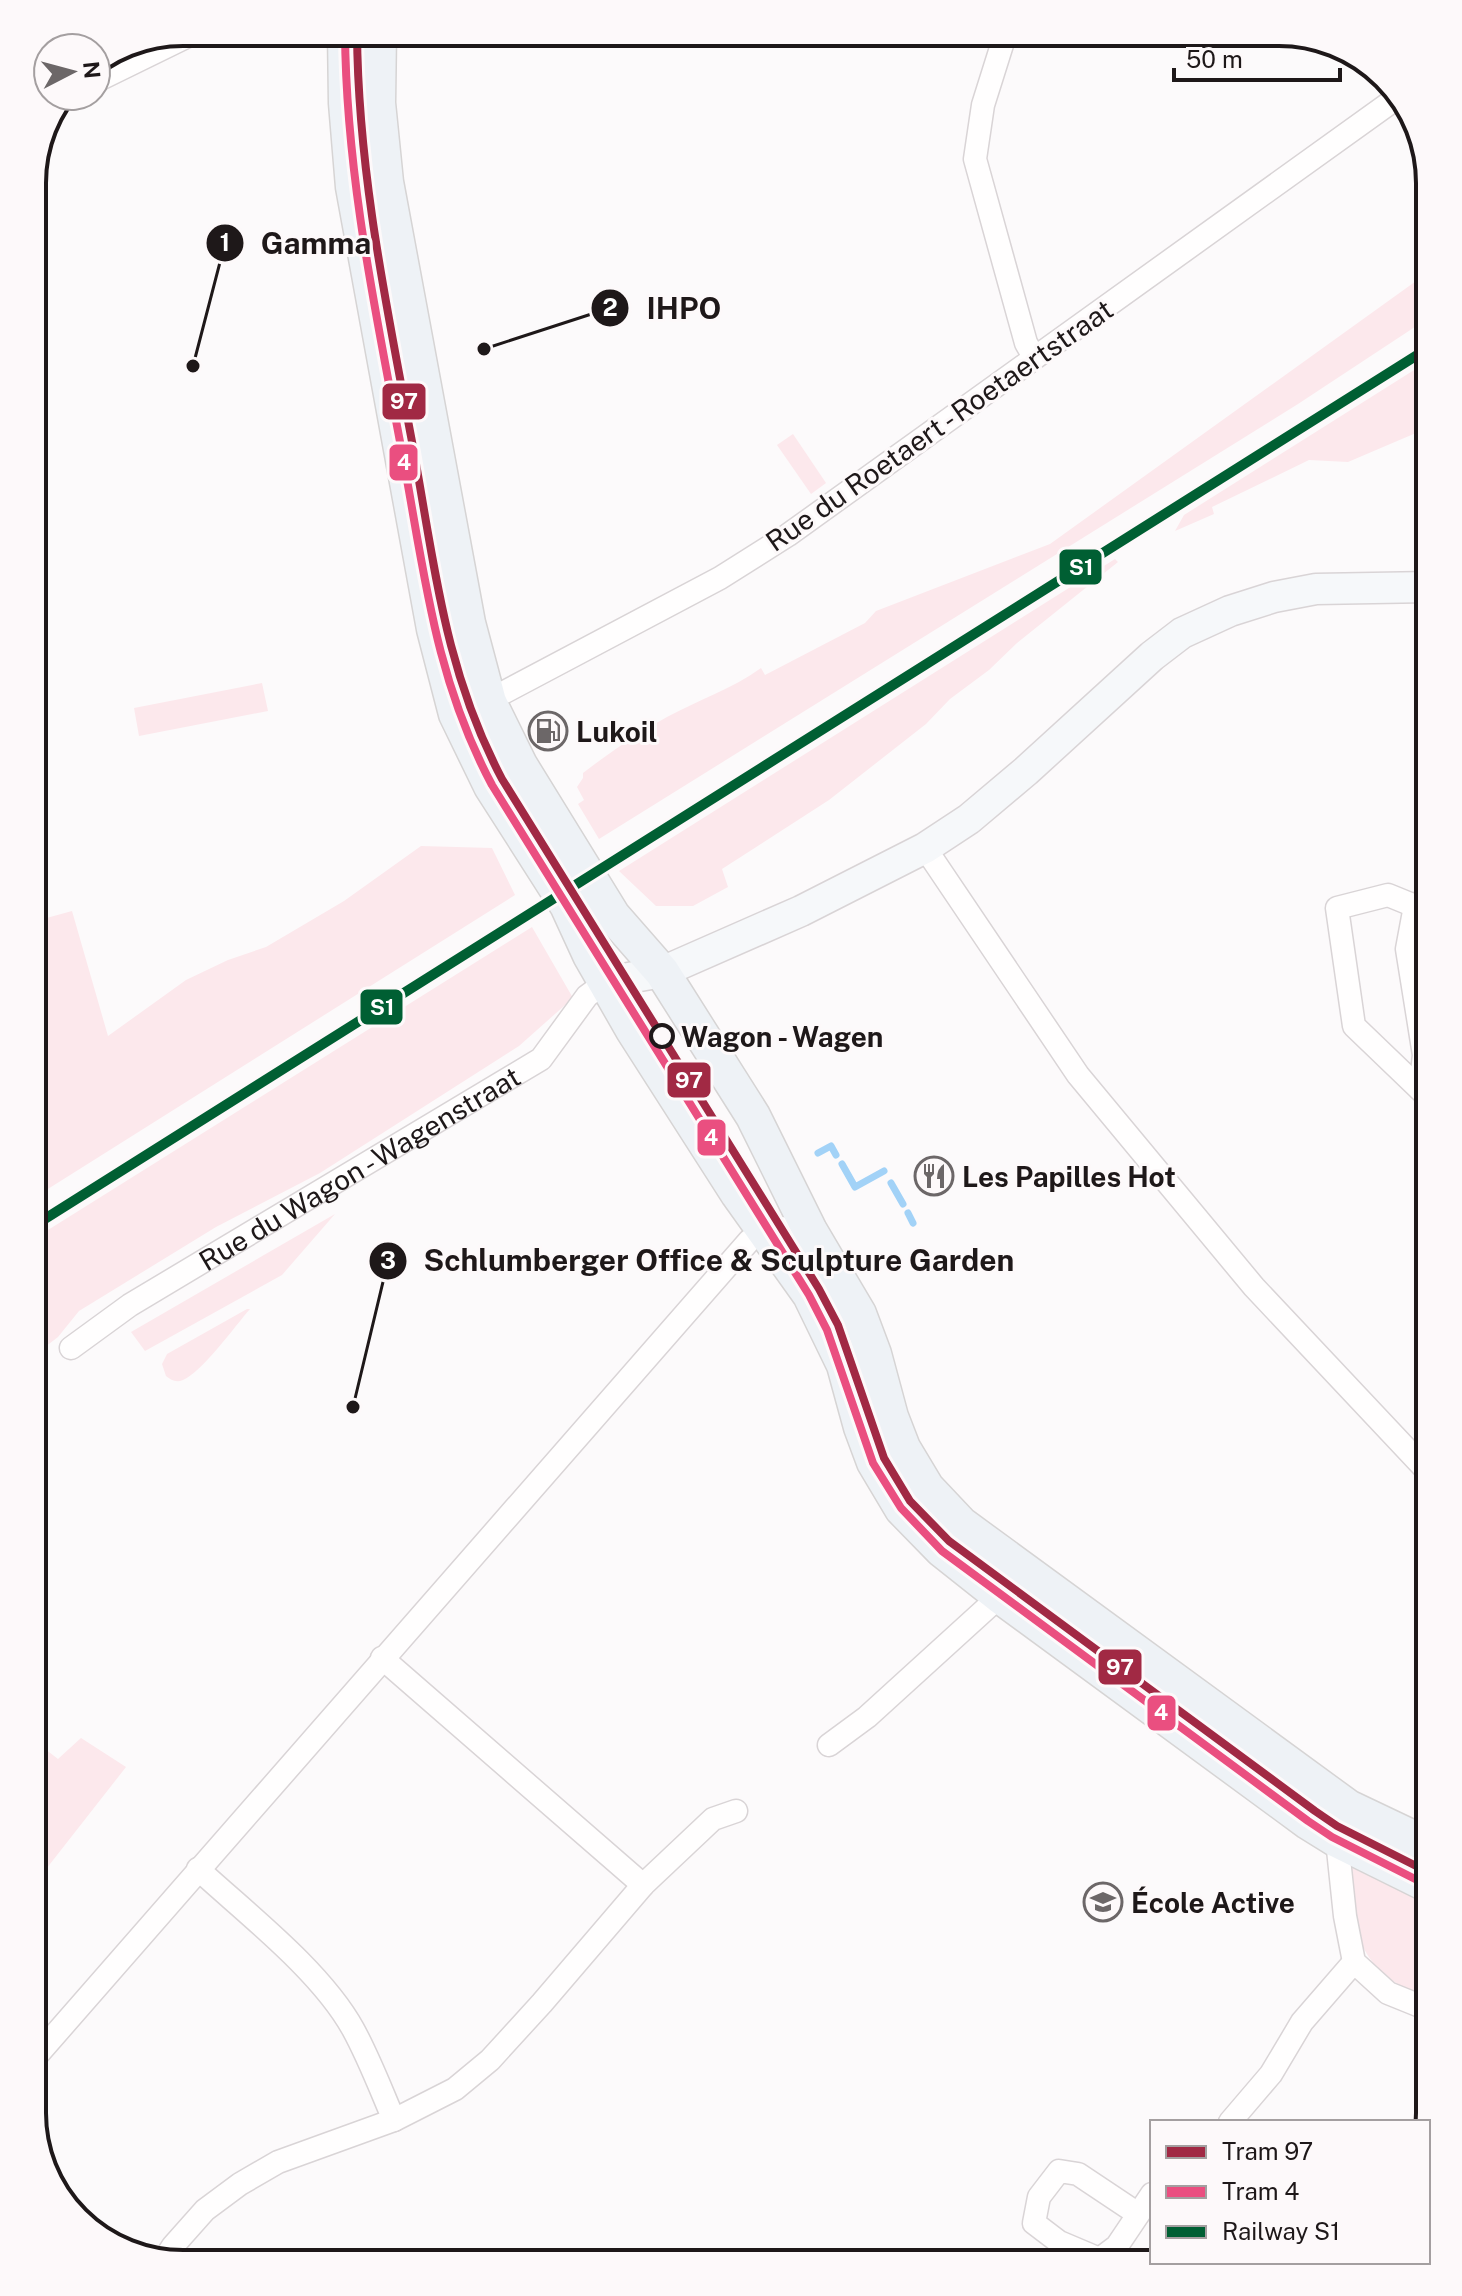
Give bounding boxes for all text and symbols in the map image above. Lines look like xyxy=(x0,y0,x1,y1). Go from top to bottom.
north arrow xyxy=(32,32,112,112)
scale bar xyxy=(1174,32,1340,82)
text: 50 m xyxy=(1186,45,1243,73)
text: N xyxy=(78,60,106,80)
callout: Gamma xyxy=(205,216,387,270)
text: Gamma xyxy=(261,225,371,261)
text: 1 xyxy=(220,228,230,256)
callout: IHPO xyxy=(590,281,737,335)
text: IHPO xyxy=(647,290,721,326)
street label: Rue du Roetaert - Roetaertstraat xyxy=(759,292,1119,558)
text: 2 xyxy=(602,293,618,321)
line badge: 97 xyxy=(381,382,427,421)
text: 97 xyxy=(390,388,418,414)
line badge: 4 xyxy=(388,443,419,482)
text: 4 xyxy=(397,449,411,475)
line badge: S1 xyxy=(1058,548,1103,586)
text: S1 xyxy=(1069,554,1093,580)
fuel station icon: Lukoil xyxy=(527,710,569,752)
place label: Lukoil xyxy=(576,715,658,748)
line badge: S1 xyxy=(359,988,404,1026)
text: S1 xyxy=(370,994,394,1020)
place label: Wagon - Wagen xyxy=(681,1020,883,1053)
marker: Wagon - Wagen xyxy=(650,1024,674,1048)
street label: Rue du Wagon - Wagenstraat xyxy=(193,1059,526,1277)
line badge: 97 xyxy=(666,1061,712,1099)
text: 97 xyxy=(675,1067,703,1093)
line badge: 4 xyxy=(696,1118,727,1157)
text: 4 xyxy=(704,1124,718,1150)
restaurant icon: Les Papilles Hot xyxy=(913,1155,955,1197)
place label: Les Papilles Hot xyxy=(962,1160,1176,1193)
callout: Schlumberger Office & Sculpture Garden xyxy=(368,1234,1031,1288)
text: Schlumberger Office & Sculpture Garden xyxy=(424,1242,1014,1278)
text: 3 xyxy=(380,1246,396,1274)
line badge: 97 xyxy=(1097,1648,1143,1686)
text: 97 xyxy=(1106,1654,1134,1680)
line badge: 4 xyxy=(1146,1694,1177,1732)
text: 4 xyxy=(1154,1699,1168,1725)
school or university icon: École Active xyxy=(1082,1881,1124,1923)
place label: École Active xyxy=(1131,1886,1295,1919)
legend xyxy=(1150,2120,1430,2264)
text: Tram 97 xyxy=(1222,2137,1313,2165)
text: Tram 4 xyxy=(1222,2177,1299,2205)
text: Railway S1 xyxy=(1222,2217,1340,2245)

